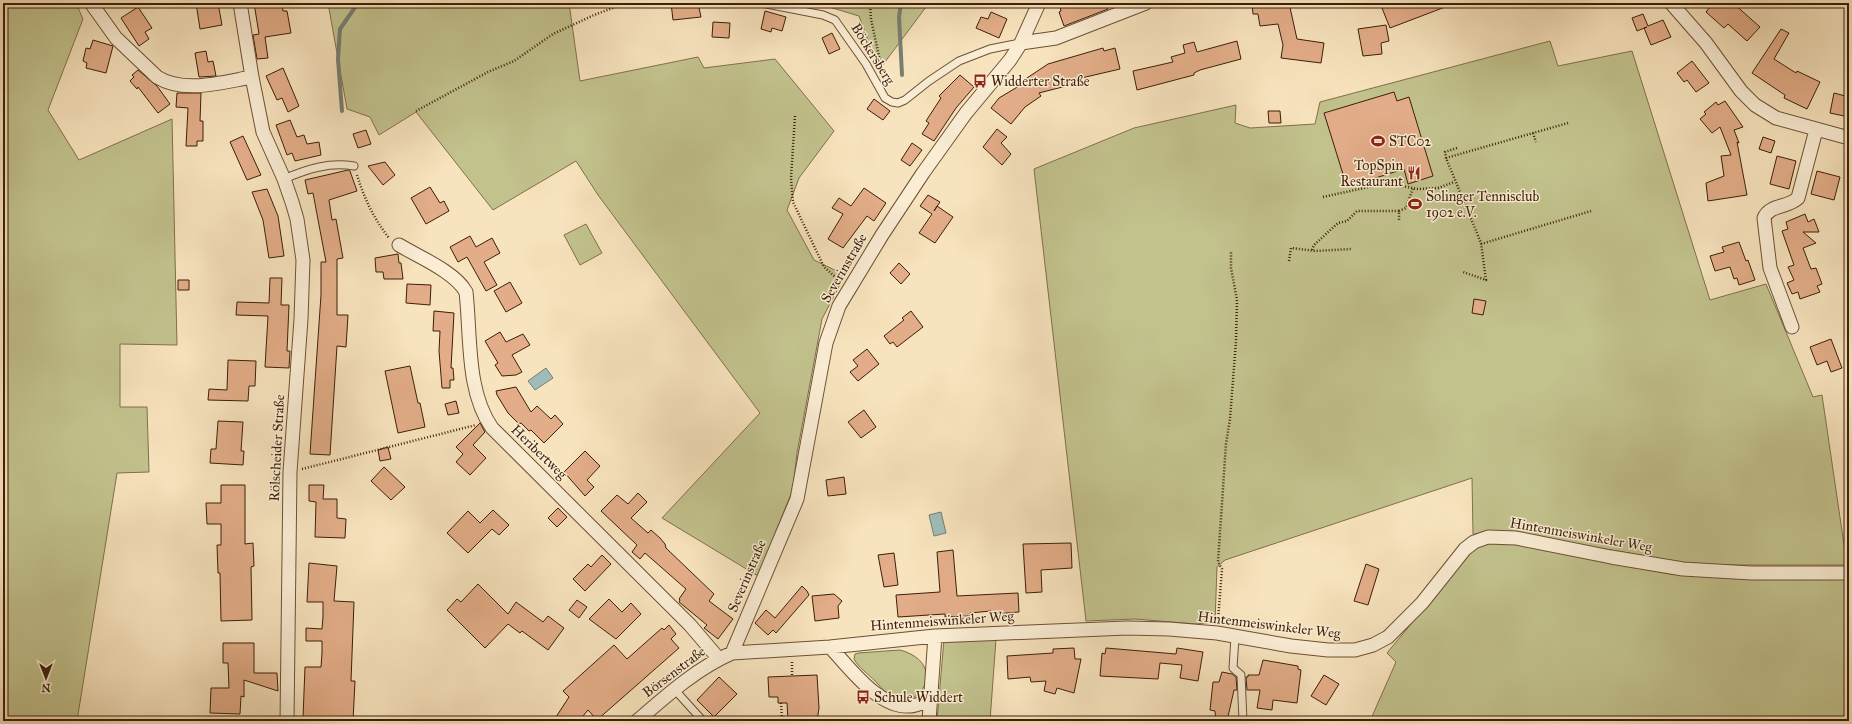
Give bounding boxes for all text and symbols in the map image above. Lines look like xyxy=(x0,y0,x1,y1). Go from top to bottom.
street label: Böckersberg xyxy=(847,20,899,88)
bus stop icon: Widderter Straße xyxy=(972,73,988,89)
place label: Widderter Straße xyxy=(991,73,1090,90)
sports icon: STC02 xyxy=(1370,133,1386,149)
place label: STC02 xyxy=(1389,133,1431,150)
place label: TopSpin Restaurant xyxy=(1340,157,1403,190)
restaurant icon: TopSpin Restaurant xyxy=(1406,165,1422,181)
place label: Solinger Tennisclub 1902 e.V. xyxy=(1426,188,1539,221)
sports icon: Solinger Tennisclub 1902 e.V. xyxy=(1407,196,1423,212)
street label: Severinstraße xyxy=(817,230,871,306)
street label: Rölscheider Straße xyxy=(266,394,288,502)
street label: Heribertweg xyxy=(508,421,571,483)
street label: Hintenmeiswinkeler Weg xyxy=(1509,514,1654,556)
street label: Severinstraße xyxy=(724,537,770,615)
street label: Hintenmeiswinkeler Weg xyxy=(870,607,1015,635)
street label: Hintenmeiswinkeler Weg xyxy=(1196,608,1342,642)
street label: Börsenstraße xyxy=(639,643,709,701)
north arrow xyxy=(26,658,66,698)
text: N xyxy=(41,681,51,694)
bus stop icon: Schule Widdert xyxy=(855,689,871,705)
place label: Schule Widdert xyxy=(874,689,963,706)

